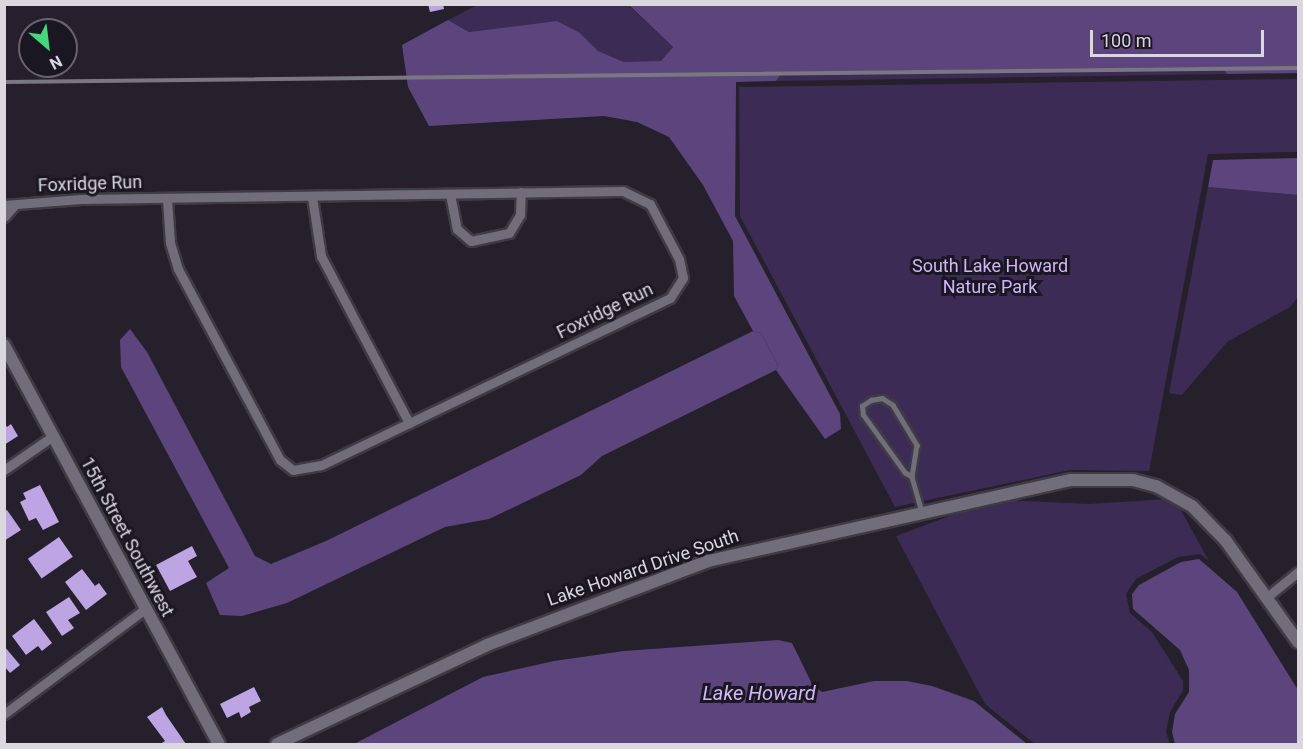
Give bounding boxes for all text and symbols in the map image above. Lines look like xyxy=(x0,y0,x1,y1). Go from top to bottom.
north arrow xyxy=(18,18,78,78)
scale bar xyxy=(1093,18,1267,56)
text: 100 m xyxy=(1101,30,1152,51)
text: N xyxy=(46,52,65,74)
street label: Foxridge Run xyxy=(37,171,143,197)
park label: South Lake Howard Nature Park xyxy=(912,256,1068,298)
street label: Foxridge Run xyxy=(553,278,657,344)
street label: 15th Street Southwest xyxy=(76,454,178,620)
street label: Lake Howard Drive South xyxy=(544,525,742,611)
water label: Lake Howard xyxy=(702,681,816,705)

